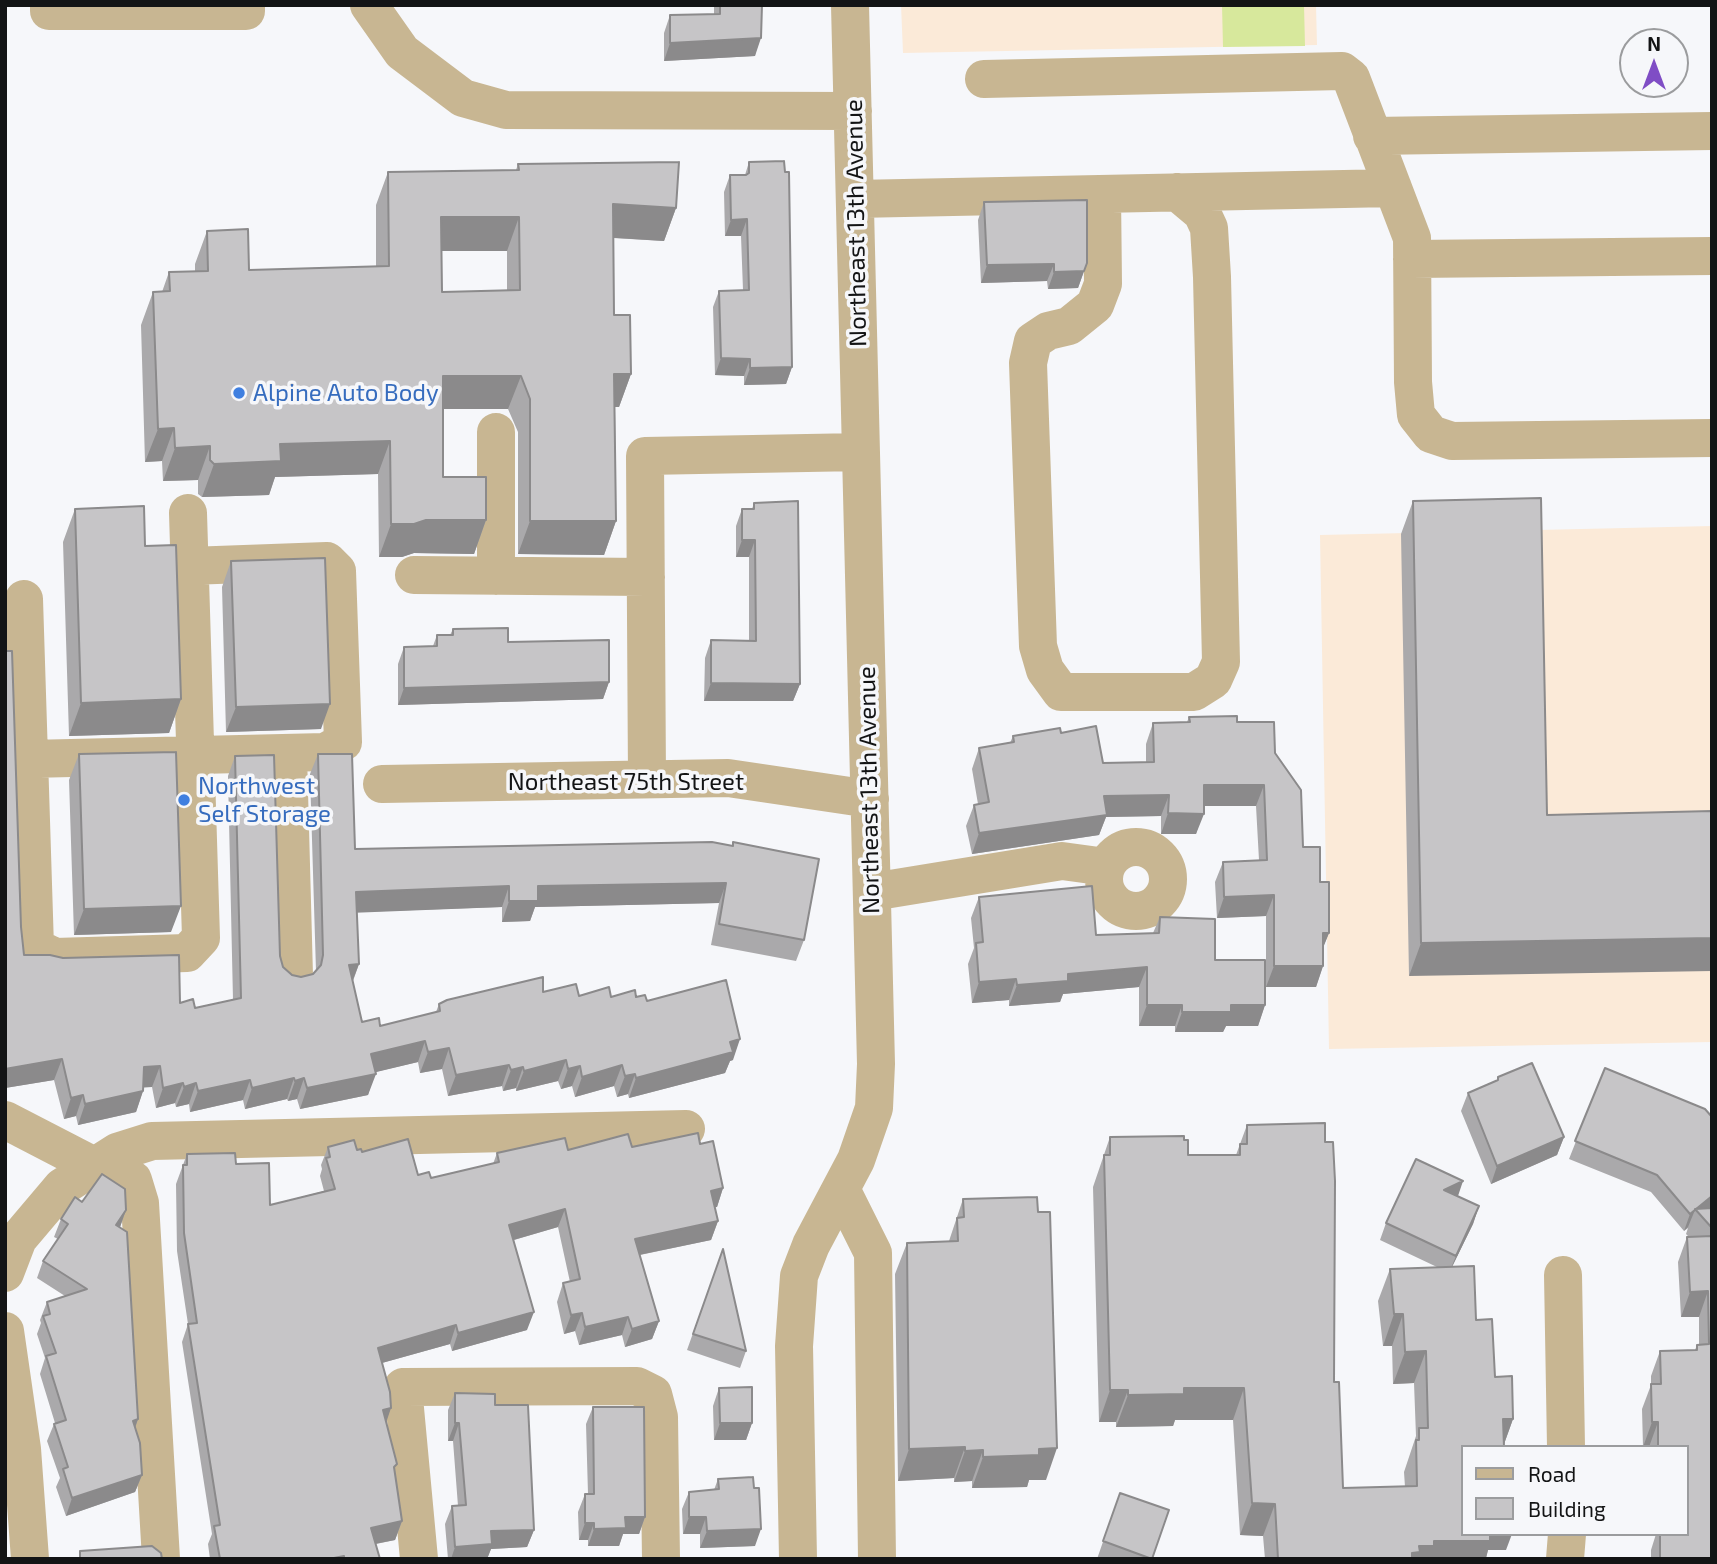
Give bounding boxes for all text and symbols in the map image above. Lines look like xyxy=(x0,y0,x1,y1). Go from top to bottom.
north arrow xyxy=(1619,28,1689,98)
text: N xyxy=(1647,32,1661,55)
street label: Northeast 13th Avenue xyxy=(839,99,873,347)
place label: Alpine Auto Body xyxy=(253,379,439,407)
marker: Alpine Auto Body xyxy=(231,385,247,401)
street label: Northeast 13th Avenue xyxy=(852,666,886,914)
street label: Northeast 75th Street xyxy=(508,768,744,796)
place label: Northwest Self Storage xyxy=(198,772,331,828)
marker: Northwest Self Storage xyxy=(176,792,192,808)
legend xyxy=(1462,1445,1689,1536)
text: Road xyxy=(1528,1461,1576,1486)
text: Building xyxy=(1528,1496,1606,1521)

